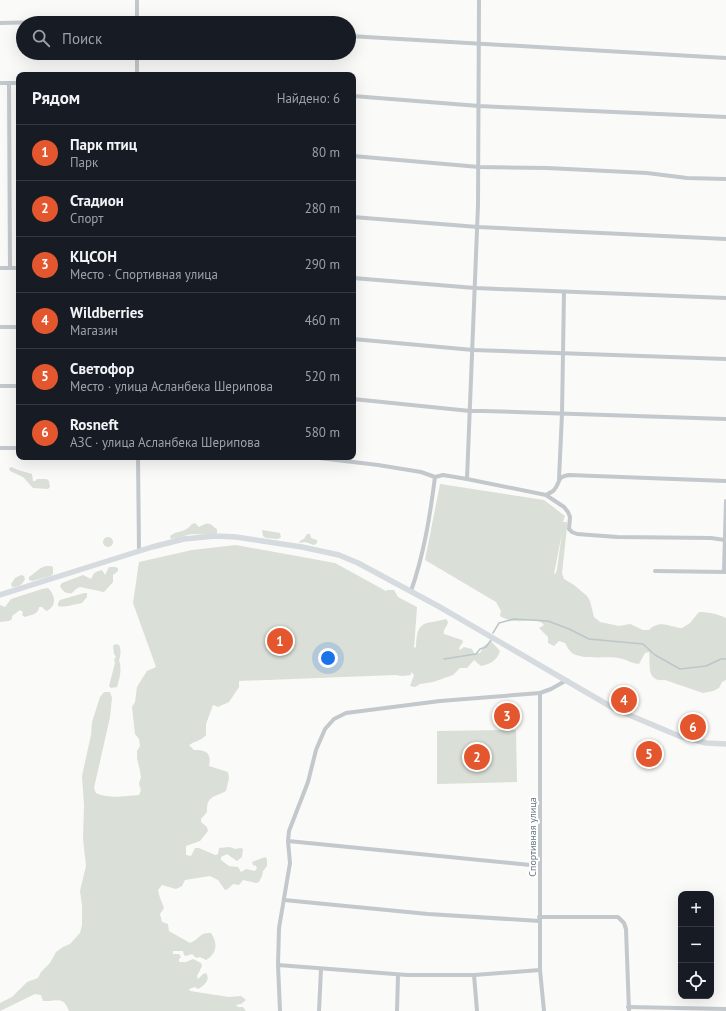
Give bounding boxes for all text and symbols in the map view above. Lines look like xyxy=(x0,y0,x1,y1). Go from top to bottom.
search box xyxy=(16,16,356,60)
icon: search xyxy=(30,27,52,49)
text: Поиск xyxy=(62,29,102,48)
text: Рядом xyxy=(32,87,80,109)
text: Найдено: 6 xyxy=(277,90,340,107)
text: Парк птиц xyxy=(70,135,137,154)
text: 1 xyxy=(41,144,49,161)
text: 80 m xyxy=(312,144,340,161)
text: Парк xyxy=(70,154,98,171)
text: Стадион xyxy=(70,191,124,210)
text: 2 xyxy=(41,200,49,217)
text: 280 m xyxy=(305,200,340,217)
text: Спорт xyxy=(70,210,103,227)
text: КЦСОН xyxy=(70,247,117,266)
text: 3 xyxy=(41,256,49,273)
text: 290 m xyxy=(305,256,340,273)
text: Место · Спортивная улица xyxy=(70,266,218,283)
text: Wildberries xyxy=(70,303,144,322)
text: 4 xyxy=(41,312,49,329)
text: 460 m xyxy=(305,312,340,329)
text: Магазин xyxy=(70,322,118,339)
text: Светофор xyxy=(70,359,134,378)
text: 5 xyxy=(41,368,49,385)
text: 520 m xyxy=(305,368,340,385)
text: Место · улица Асланбека Шерипова xyxy=(70,378,273,395)
text: Rosneft xyxy=(70,415,118,434)
text: 6 xyxy=(41,424,49,441)
text: 580 m xyxy=(305,424,340,441)
text: АЗС · улица Асланбека Шерипова xyxy=(70,434,260,451)
pin: 1 xyxy=(267,626,293,656)
your location xyxy=(318,648,338,668)
pin: 4 xyxy=(611,685,637,715)
pin: 3 xyxy=(494,701,520,731)
pin: 6 xyxy=(680,712,706,742)
pin: 5 xyxy=(636,739,662,769)
pin: 2 xyxy=(464,742,490,772)
street label: Спортивная улица xyxy=(526,797,539,877)
map controls xyxy=(678,891,714,999)
button: + xyxy=(678,891,714,927)
button: − xyxy=(678,927,714,963)
button: locate xyxy=(678,963,714,999)

